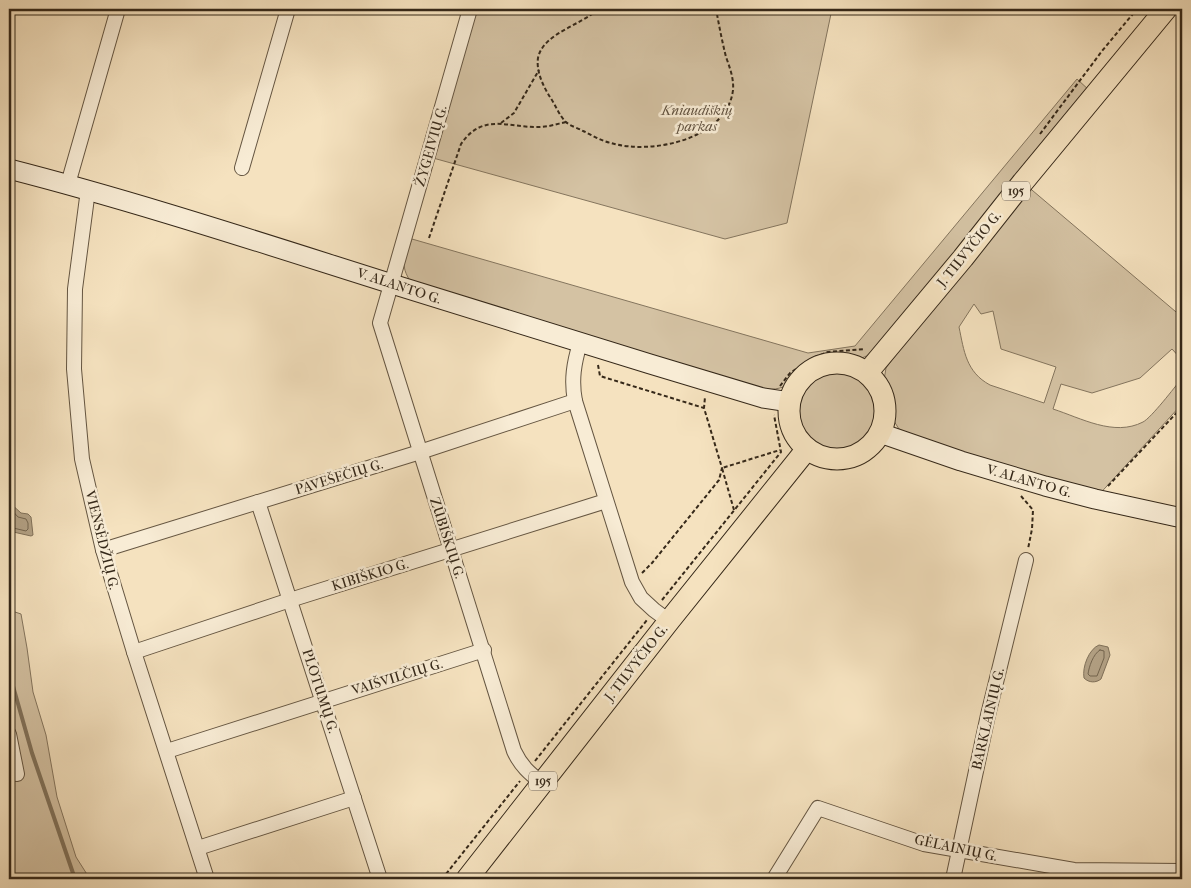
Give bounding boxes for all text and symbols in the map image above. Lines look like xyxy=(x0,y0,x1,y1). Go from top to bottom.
park label: Kniaudiškių parkas xyxy=(660,102,733,135)
street label: ŽYGEIVIŲ G. xyxy=(410,103,451,189)
road number: 195 xyxy=(1002,182,1030,200)
street label: J. TILVYČIO G. xyxy=(932,207,1005,291)
street label: V. ALANTO G. xyxy=(354,264,444,308)
street label: PAVEŠEČIŲ G. xyxy=(293,455,385,498)
street label: V. ALANTO G. xyxy=(984,460,1074,501)
street label: VIENSĖDŽIŲ G. xyxy=(81,487,124,592)
street label: ZŪBIŠKIŲ G. xyxy=(426,495,469,581)
street label: KIBIŠKIO G. xyxy=(329,554,411,595)
street label: J. TILVYČIO G. xyxy=(599,620,671,706)
street label: PLOTUMŲ G. xyxy=(298,647,342,736)
street label: VAIŠVILČIŲ G. xyxy=(348,654,445,699)
street label: BARKLAINIŲ G. xyxy=(968,666,1008,772)
road number: 195 xyxy=(529,771,557,790)
street label: GĖLAINIŲ G. xyxy=(913,831,999,865)

